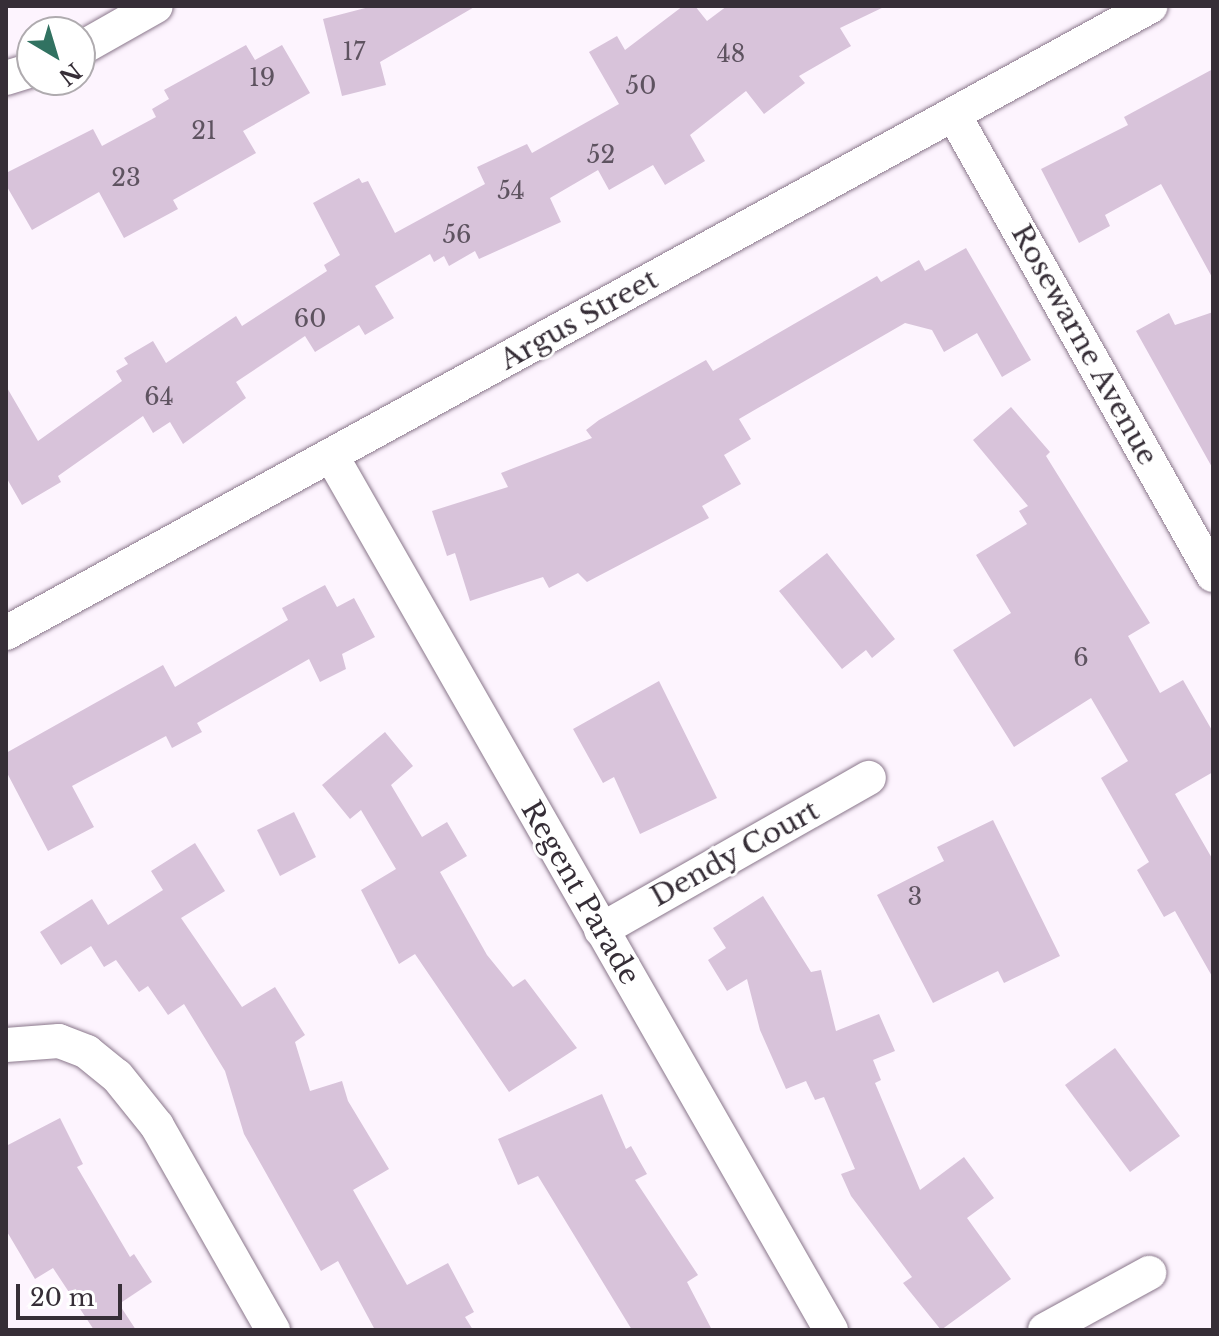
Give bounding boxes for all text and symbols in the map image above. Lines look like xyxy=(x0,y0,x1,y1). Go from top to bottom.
north arrow xyxy=(16,16,96,96)
house number: 17 xyxy=(343,38,365,66)
house number: 48 xyxy=(717,40,745,68)
text: N xyxy=(53,57,86,91)
house number: 19 xyxy=(249,64,275,92)
house number: 50 xyxy=(626,72,656,100)
house number: 21 xyxy=(191,117,217,145)
house number: 52 xyxy=(587,141,615,169)
house number: 23 xyxy=(111,164,141,192)
house number: 54 xyxy=(497,177,525,205)
street label: Rosewarne Avenue xyxy=(1004,218,1164,472)
house number: 56 xyxy=(442,221,472,249)
street label: Argus Street xyxy=(494,263,664,377)
house number: 60 xyxy=(294,305,326,333)
house number: 64 xyxy=(144,383,174,411)
house number: 6 xyxy=(1073,644,1089,672)
street label: Dendy Court xyxy=(645,794,825,914)
street label: Regent Parade xyxy=(514,795,646,991)
house number: 3 xyxy=(908,883,922,911)
scale bar xyxy=(20,1268,126,1318)
text: 20 m xyxy=(30,1283,95,1312)

